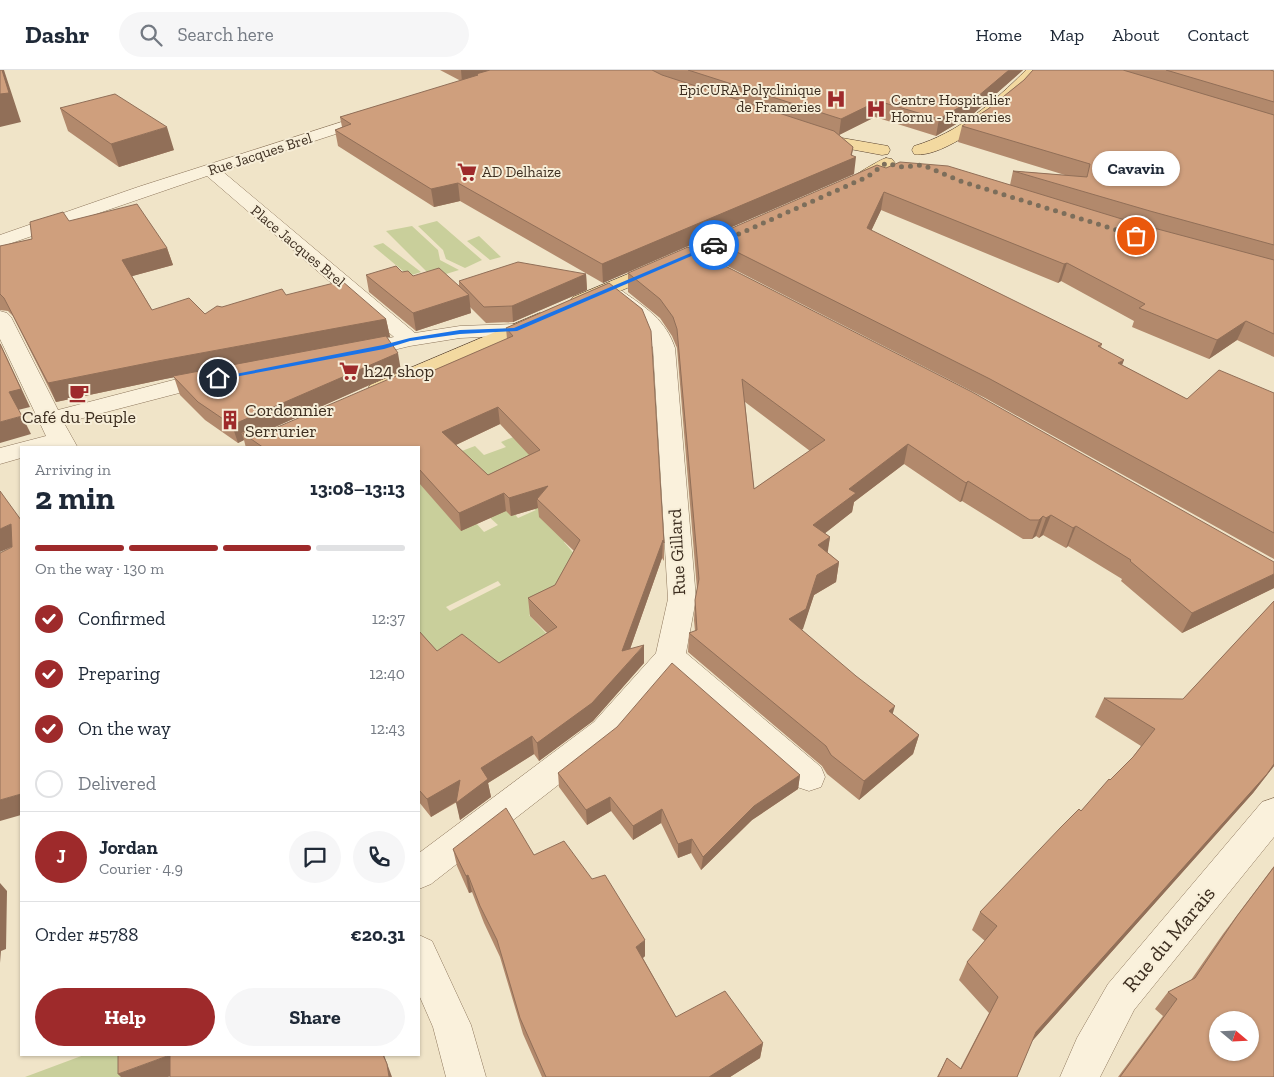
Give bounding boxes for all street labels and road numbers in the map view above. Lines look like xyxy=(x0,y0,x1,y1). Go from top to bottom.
street label: Rue Jacques Brel xyxy=(206,129,314,179)
street label: Place Jacques Brel xyxy=(247,201,349,291)
street label: Rue Gillard xyxy=(664,508,690,596)
street label: Rue du Marais xyxy=(1117,881,1220,996)

